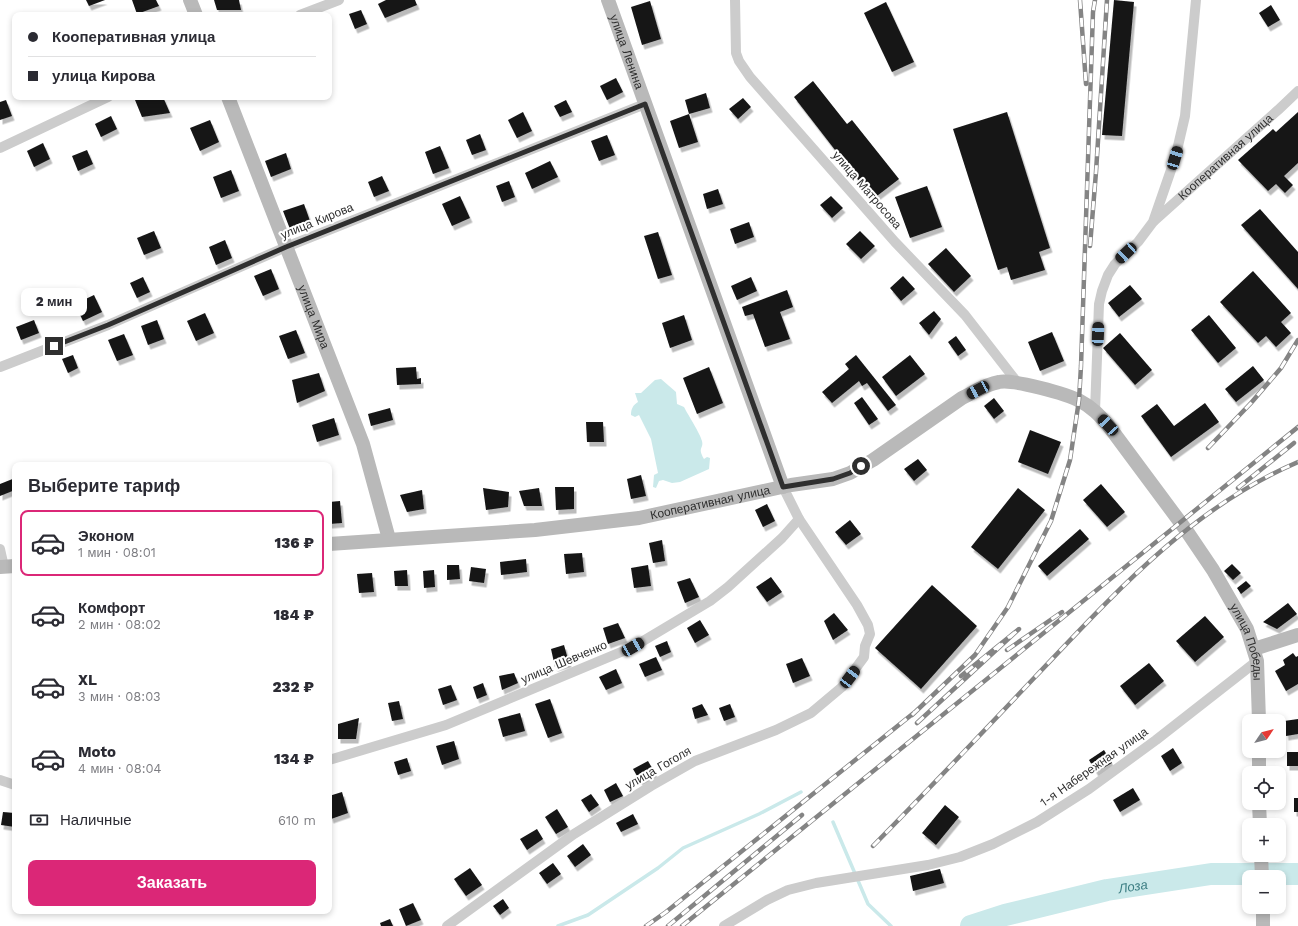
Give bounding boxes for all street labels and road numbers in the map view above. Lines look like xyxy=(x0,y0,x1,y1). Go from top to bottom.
street label: улица Ленина xyxy=(607,13,647,91)
street label: Кооперативная улица xyxy=(1175,111,1276,203)
street label: улица Матросова xyxy=(830,148,905,232)
street label: улица Кирова xyxy=(279,200,356,242)
street label: улица Мира xyxy=(295,283,332,351)
street label: Кооперативная улица xyxy=(649,483,772,522)
street label: улица Победы xyxy=(1227,601,1265,681)
street label: улица Шевченко xyxy=(519,637,609,686)
street label: 1-я Набережная улица xyxy=(1037,724,1151,810)
street label: улица Гоголя xyxy=(623,744,693,792)

